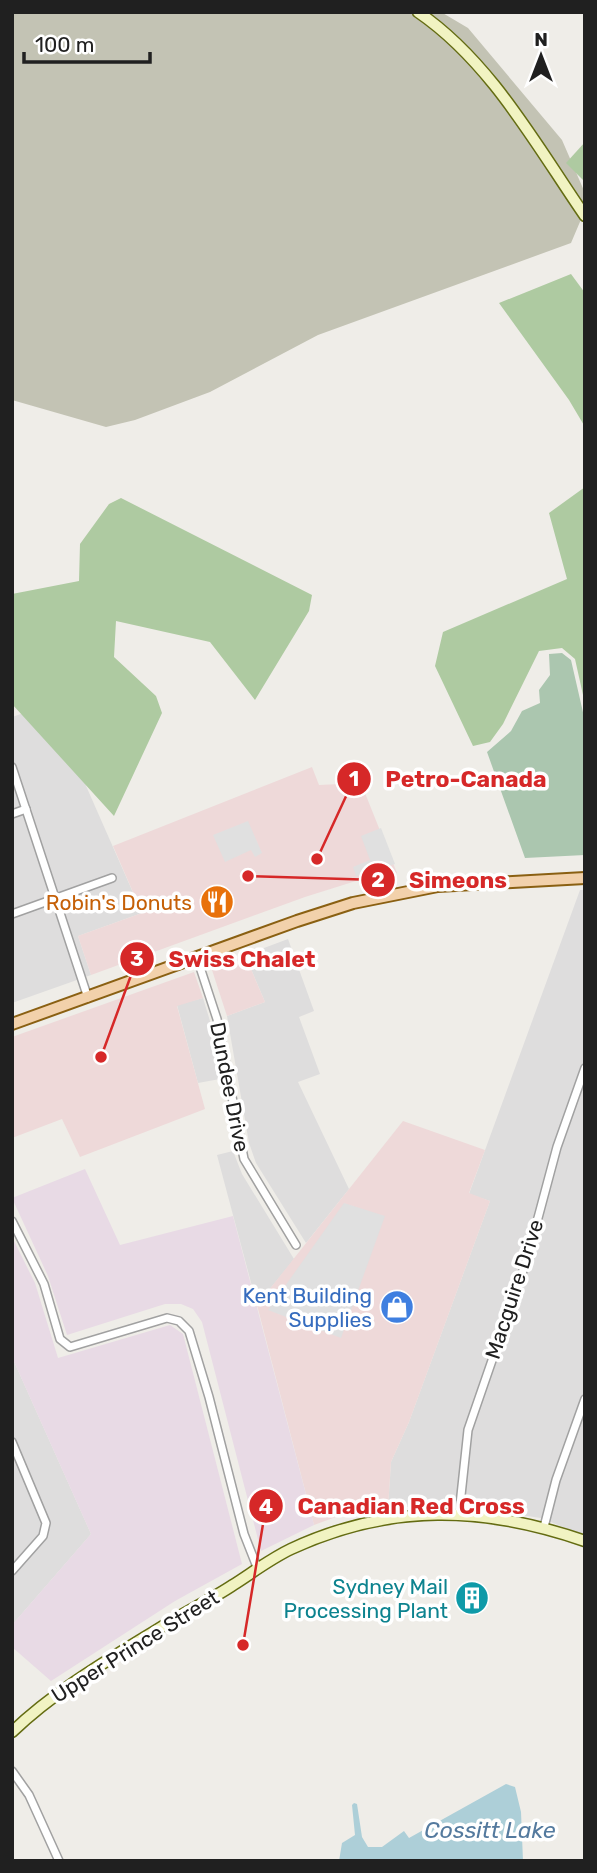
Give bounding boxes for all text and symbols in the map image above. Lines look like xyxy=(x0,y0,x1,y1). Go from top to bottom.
scale bar xyxy=(24,21,150,65)
north arrow xyxy=(506,21,576,91)
text: N xyxy=(534,28,548,51)
text: 100 m xyxy=(35,32,94,57)
callout: Petro-Canada xyxy=(336,757,560,801)
text: Petro-Canada xyxy=(385,765,547,793)
text: 1 xyxy=(349,766,359,791)
callout: Simeons xyxy=(360,858,521,902)
text: Simeons xyxy=(409,866,507,894)
text: 2 xyxy=(371,867,385,892)
restaurant icon: Robin's Donuts xyxy=(198,883,236,921)
place label: Robin's Donuts xyxy=(46,890,192,915)
callout: Swiss Chalet xyxy=(119,937,329,981)
text: Swiss Chalet xyxy=(168,945,316,973)
text: 3 xyxy=(130,946,144,971)
street label: Dundee Drive xyxy=(205,1020,255,1154)
street label: Macguire Drive xyxy=(480,1216,548,1362)
place label: Kent Building Supplies xyxy=(243,1283,372,1332)
shop icon: Kent Building Supplies xyxy=(378,1288,416,1326)
callout: Canadian Red Cross xyxy=(248,1484,538,1528)
text: Canadian Red Cross xyxy=(297,1492,525,1520)
text: 4 xyxy=(259,1494,273,1519)
place label: Sydney Mail Processing Plant xyxy=(283,1574,448,1623)
building icon: Sydney Mail Processing Plant xyxy=(453,1579,491,1617)
street label: Upper Prince Street xyxy=(47,1584,223,1708)
water label: Cossitt Lake xyxy=(424,1816,556,1844)

